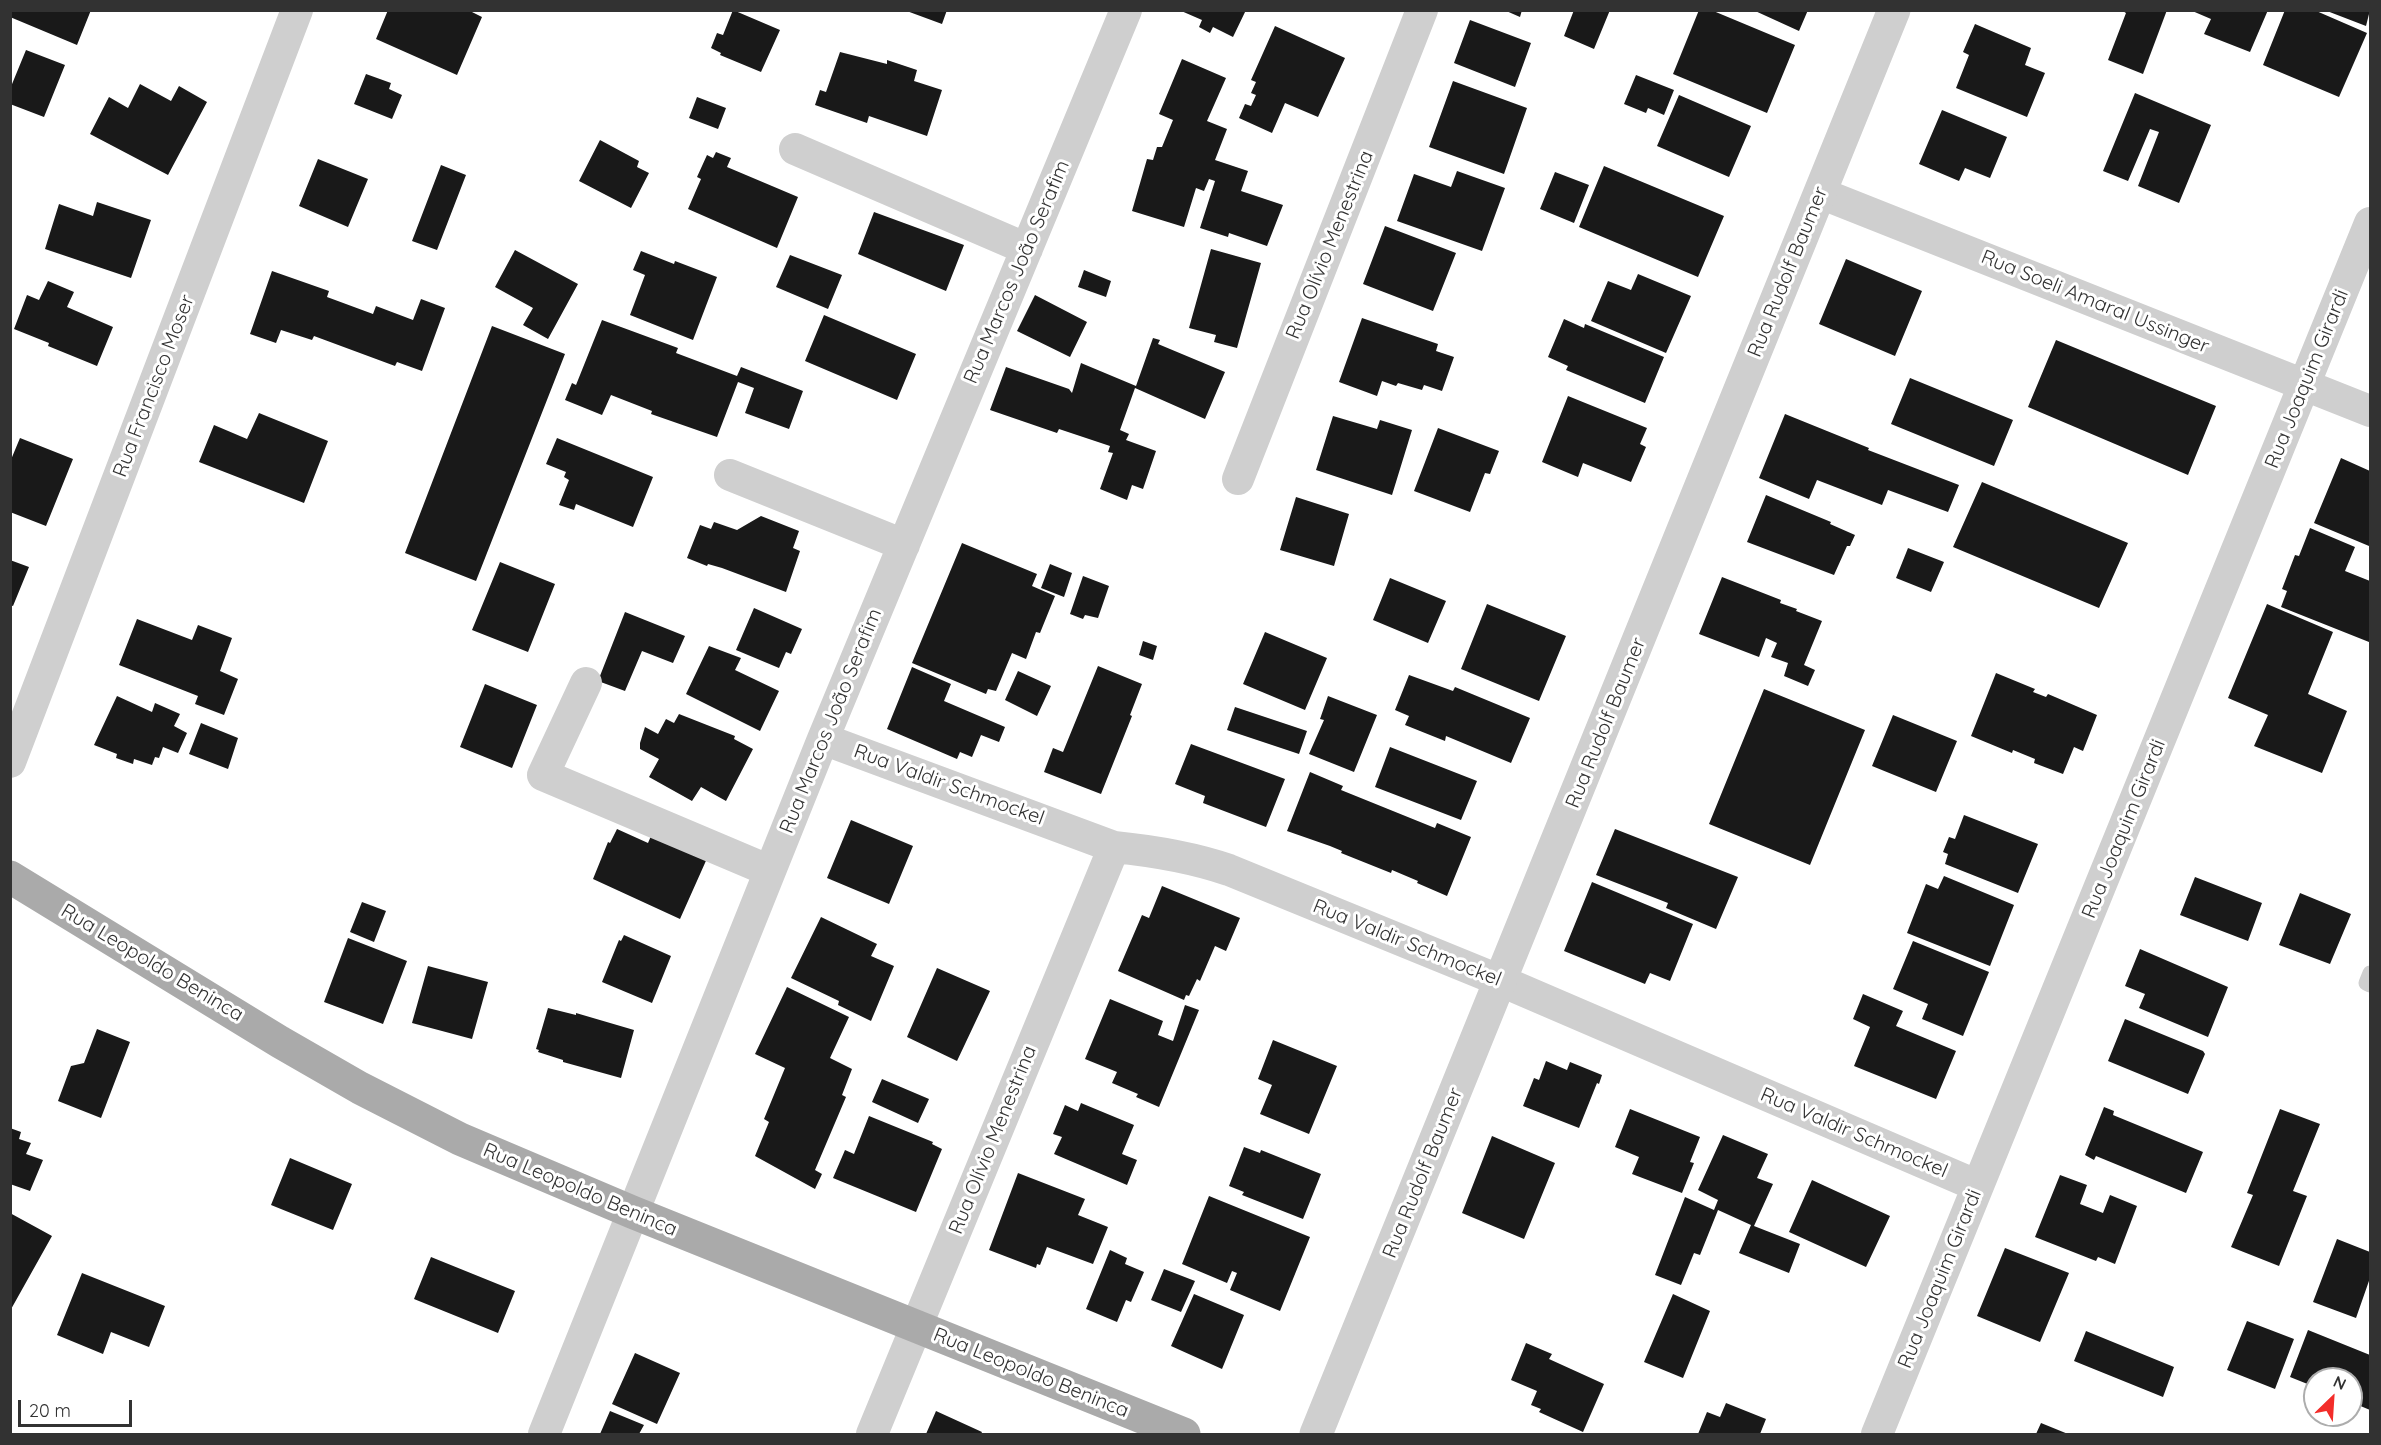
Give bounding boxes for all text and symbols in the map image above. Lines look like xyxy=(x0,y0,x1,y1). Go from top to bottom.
street label: Rua Olívio Menestrina xyxy=(1281,147,1379,343)
street label: Rua Marcos João Serafim xyxy=(959,157,1075,387)
street label: Rua Rudolf Baumer xyxy=(1743,183,1833,361)
street label: Rua Soeli Amaral Ussinger xyxy=(1977,245,2213,359)
street label: Rua Joaquim Girardi xyxy=(2260,286,2354,472)
street label: Rua Francisco Moser xyxy=(108,291,200,481)
street label: Rua Marcos João Serafim xyxy=(775,605,887,837)
street label: Rua Rudolf Baumer xyxy=(1561,634,1651,812)
street label: Rua Joaquim Girardi xyxy=(2077,736,2171,922)
street label: Rua Valdir Schmockel xyxy=(850,739,1048,831)
street label: Rua Valdir Schmockel xyxy=(1309,894,1505,992)
street label: Rua Leopoldo Beninca xyxy=(56,899,248,1027)
street label: Rua Olívio Menestrina xyxy=(944,1042,1042,1238)
street label: Rua Valdir Schmockel xyxy=(1757,1083,1951,1183)
street label: Rua Rudolf Baumer xyxy=(1378,1084,1468,1262)
street label: Rua Leopoldo Beninca xyxy=(479,1138,681,1242)
street label: Rua Joaquim Girardi xyxy=(1893,1186,1987,1372)
street label: Rua Leopoldo Beninca xyxy=(930,1323,1132,1423)
north arrow xyxy=(2303,1367,2363,1427)
text: N xyxy=(2330,1371,2349,1394)
scale bar xyxy=(21,1388,135,1426)
text: 20 m xyxy=(29,1399,71,1422)

